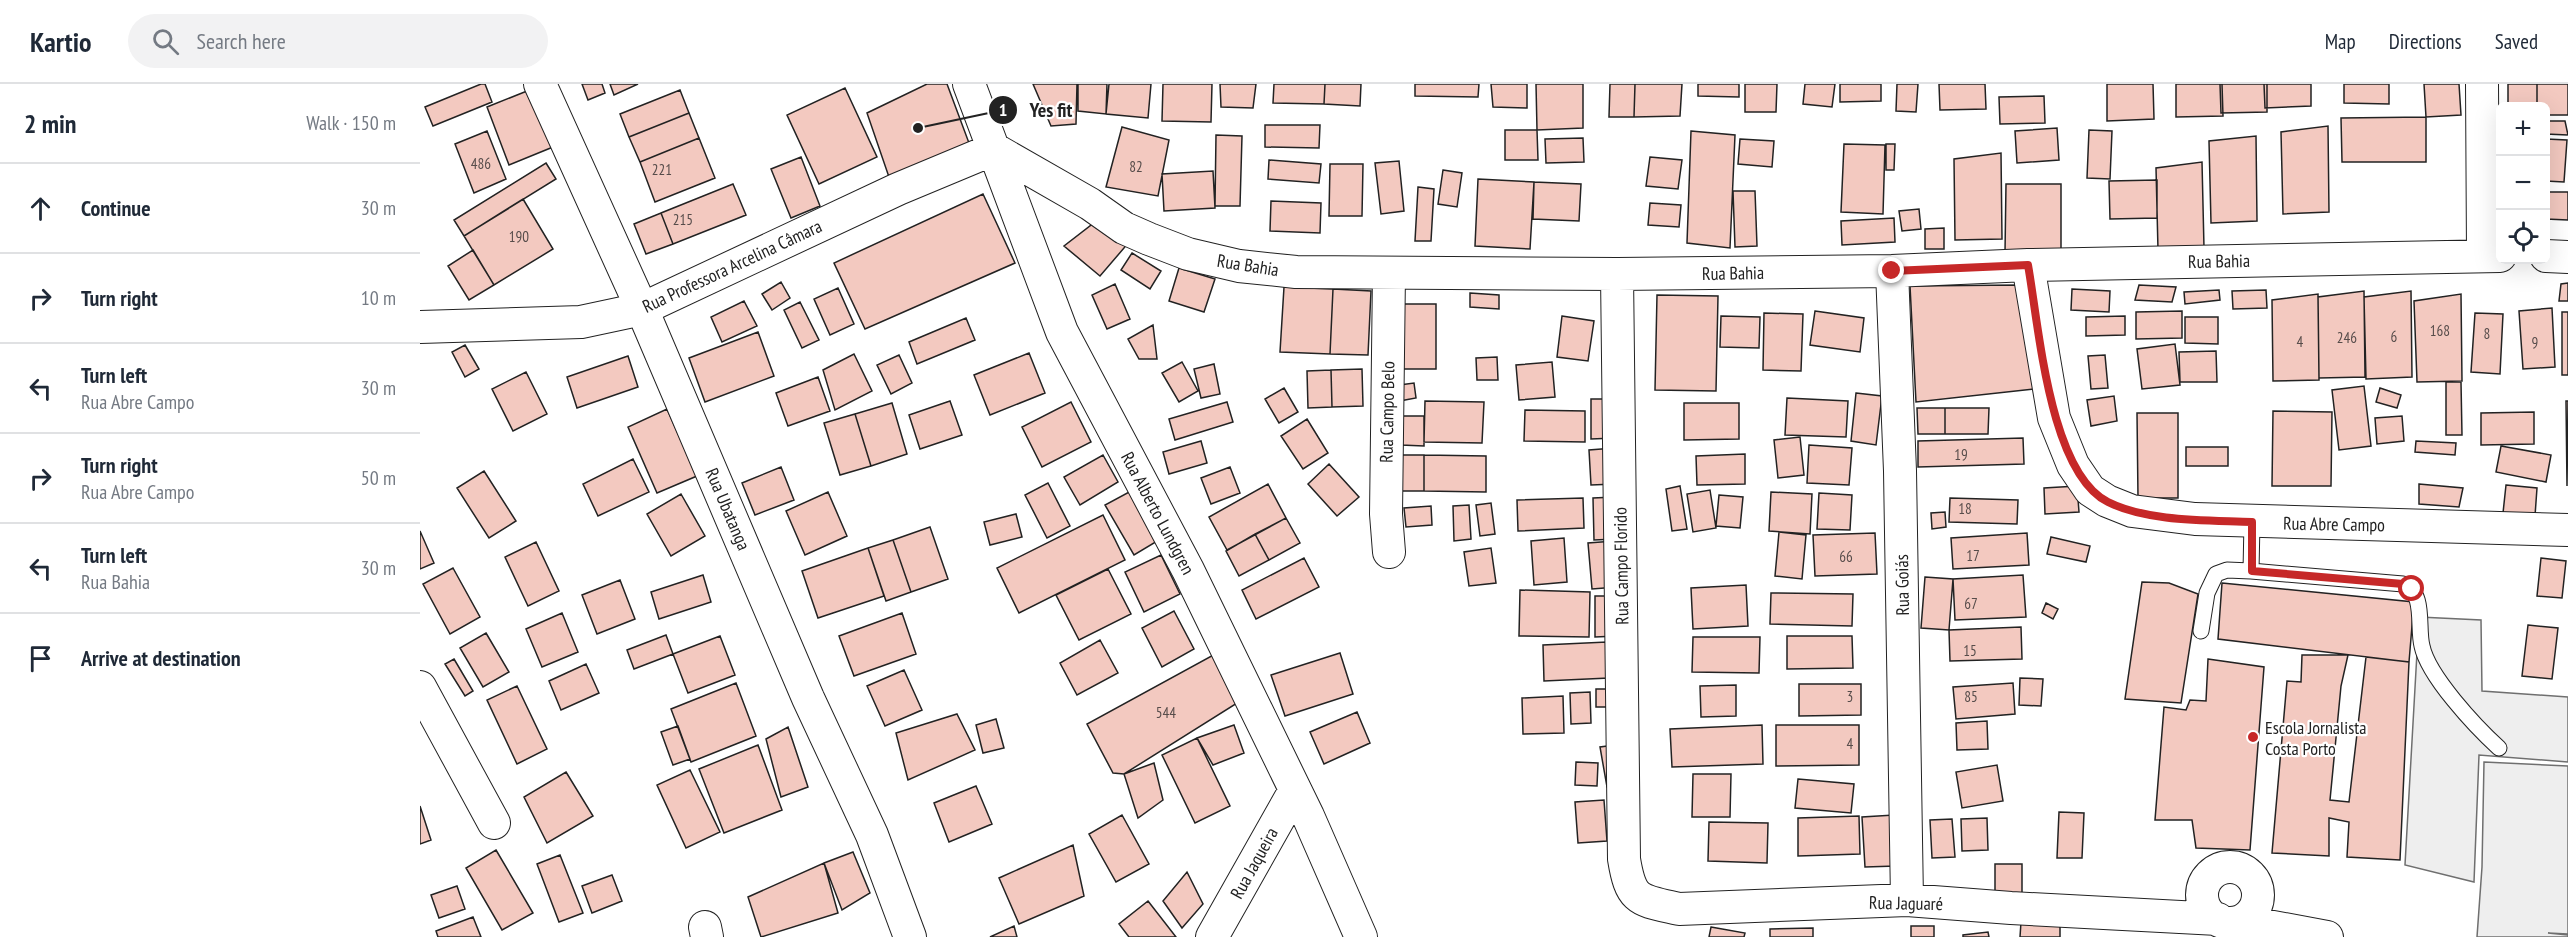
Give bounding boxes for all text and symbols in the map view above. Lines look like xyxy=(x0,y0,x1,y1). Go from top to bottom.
search box xyxy=(128,14,548,68)
text: Kartio xyxy=(30,23,92,60)
icon: search xyxy=(149,25,182,58)
text: Search here xyxy=(197,27,286,55)
text: Map xyxy=(2325,28,2356,55)
text: Directions xyxy=(2389,28,2462,55)
text: Saved xyxy=(2495,28,2538,55)
callout: Yes fit xyxy=(988,91,1084,129)
text: Yes fit xyxy=(1029,97,1073,123)
text: 1 xyxy=(999,98,1007,121)
map controls xyxy=(2496,102,2550,264)
button: + xyxy=(2496,102,2550,156)
text: 2 min xyxy=(24,107,77,140)
text: Walk · 150 m xyxy=(306,110,396,136)
house number: 486 xyxy=(471,154,491,173)
button: − xyxy=(2496,156,2550,210)
house number: 82 xyxy=(1129,157,1143,176)
house number: 221 xyxy=(652,160,672,179)
icon: ahead xyxy=(24,192,57,225)
text: Continue xyxy=(81,194,151,222)
text: 30 m xyxy=(361,195,396,221)
house number: 215 xyxy=(673,210,693,229)
button: locate xyxy=(2496,210,2550,264)
street label: Rua Professora Arcelina Câmara xyxy=(639,214,825,318)
house number: 190 xyxy=(509,227,529,246)
street label: Rua Bahia xyxy=(1215,249,1281,281)
street label: Rua Bahia xyxy=(2188,249,2250,273)
route end xyxy=(1878,257,1904,283)
street label: Rua Bahia xyxy=(1702,261,1764,285)
icon: right xyxy=(24,282,57,315)
text: Turn right xyxy=(81,284,158,312)
text: 10 m xyxy=(361,285,396,311)
house number: 168 xyxy=(2430,321,2450,340)
house number: 8 xyxy=(2484,324,2490,343)
house number: 6 xyxy=(2391,327,2398,346)
house number: 246 xyxy=(2337,328,2357,347)
house number: 4 xyxy=(2297,332,2304,351)
house number: 9 xyxy=(2532,333,2538,352)
text: Turn left xyxy=(81,361,147,389)
street label: Rua Campo Belo xyxy=(1375,361,1399,463)
icon: left xyxy=(24,372,57,405)
text: 30 m xyxy=(361,375,396,401)
text: Rua Abre Campo xyxy=(81,389,194,415)
house number: 19 xyxy=(1954,445,1968,464)
street label: Rua Alberto Lundgren xyxy=(1116,448,1200,578)
text: Turn right xyxy=(81,451,158,479)
icon: right xyxy=(24,462,57,495)
text: 50 m xyxy=(361,465,396,491)
street label: Rua Ubatanga xyxy=(700,465,756,553)
text: Rua Abre Campo xyxy=(81,479,194,505)
house number: 18 xyxy=(1958,499,1972,518)
street label: Rua Campo Florido xyxy=(1608,507,1634,625)
street label: Rua Abre Campo xyxy=(2283,512,2385,536)
text: Turn left xyxy=(81,541,147,569)
house number: 17 xyxy=(1966,546,1980,565)
house number: 66 xyxy=(1839,547,1853,566)
icon: left xyxy=(24,552,57,585)
street label: Rua Goiás xyxy=(1890,554,1914,616)
text: 30 m xyxy=(361,555,396,581)
text: Rua Bahia xyxy=(81,569,150,595)
route start xyxy=(2398,575,2424,601)
house number: 67 xyxy=(1964,594,1978,613)
house number: 15 xyxy=(1963,641,1977,660)
icon: arrive xyxy=(24,642,57,675)
text: Arrive at destination xyxy=(81,644,241,672)
house number: 3 xyxy=(1847,687,1853,706)
house number: 85 xyxy=(1964,687,1978,706)
house number: 544 xyxy=(1156,703,1176,722)
place label: Escola Jornalista Costa Porto xyxy=(2265,716,2366,760)
marker: Escola Jornalista Costa Porto xyxy=(2246,730,2260,744)
house number: 4 xyxy=(1847,734,1854,753)
street label: Rua Jaqueira xyxy=(1225,823,1283,903)
street label: Rua Jaguaré xyxy=(1869,891,1943,915)

